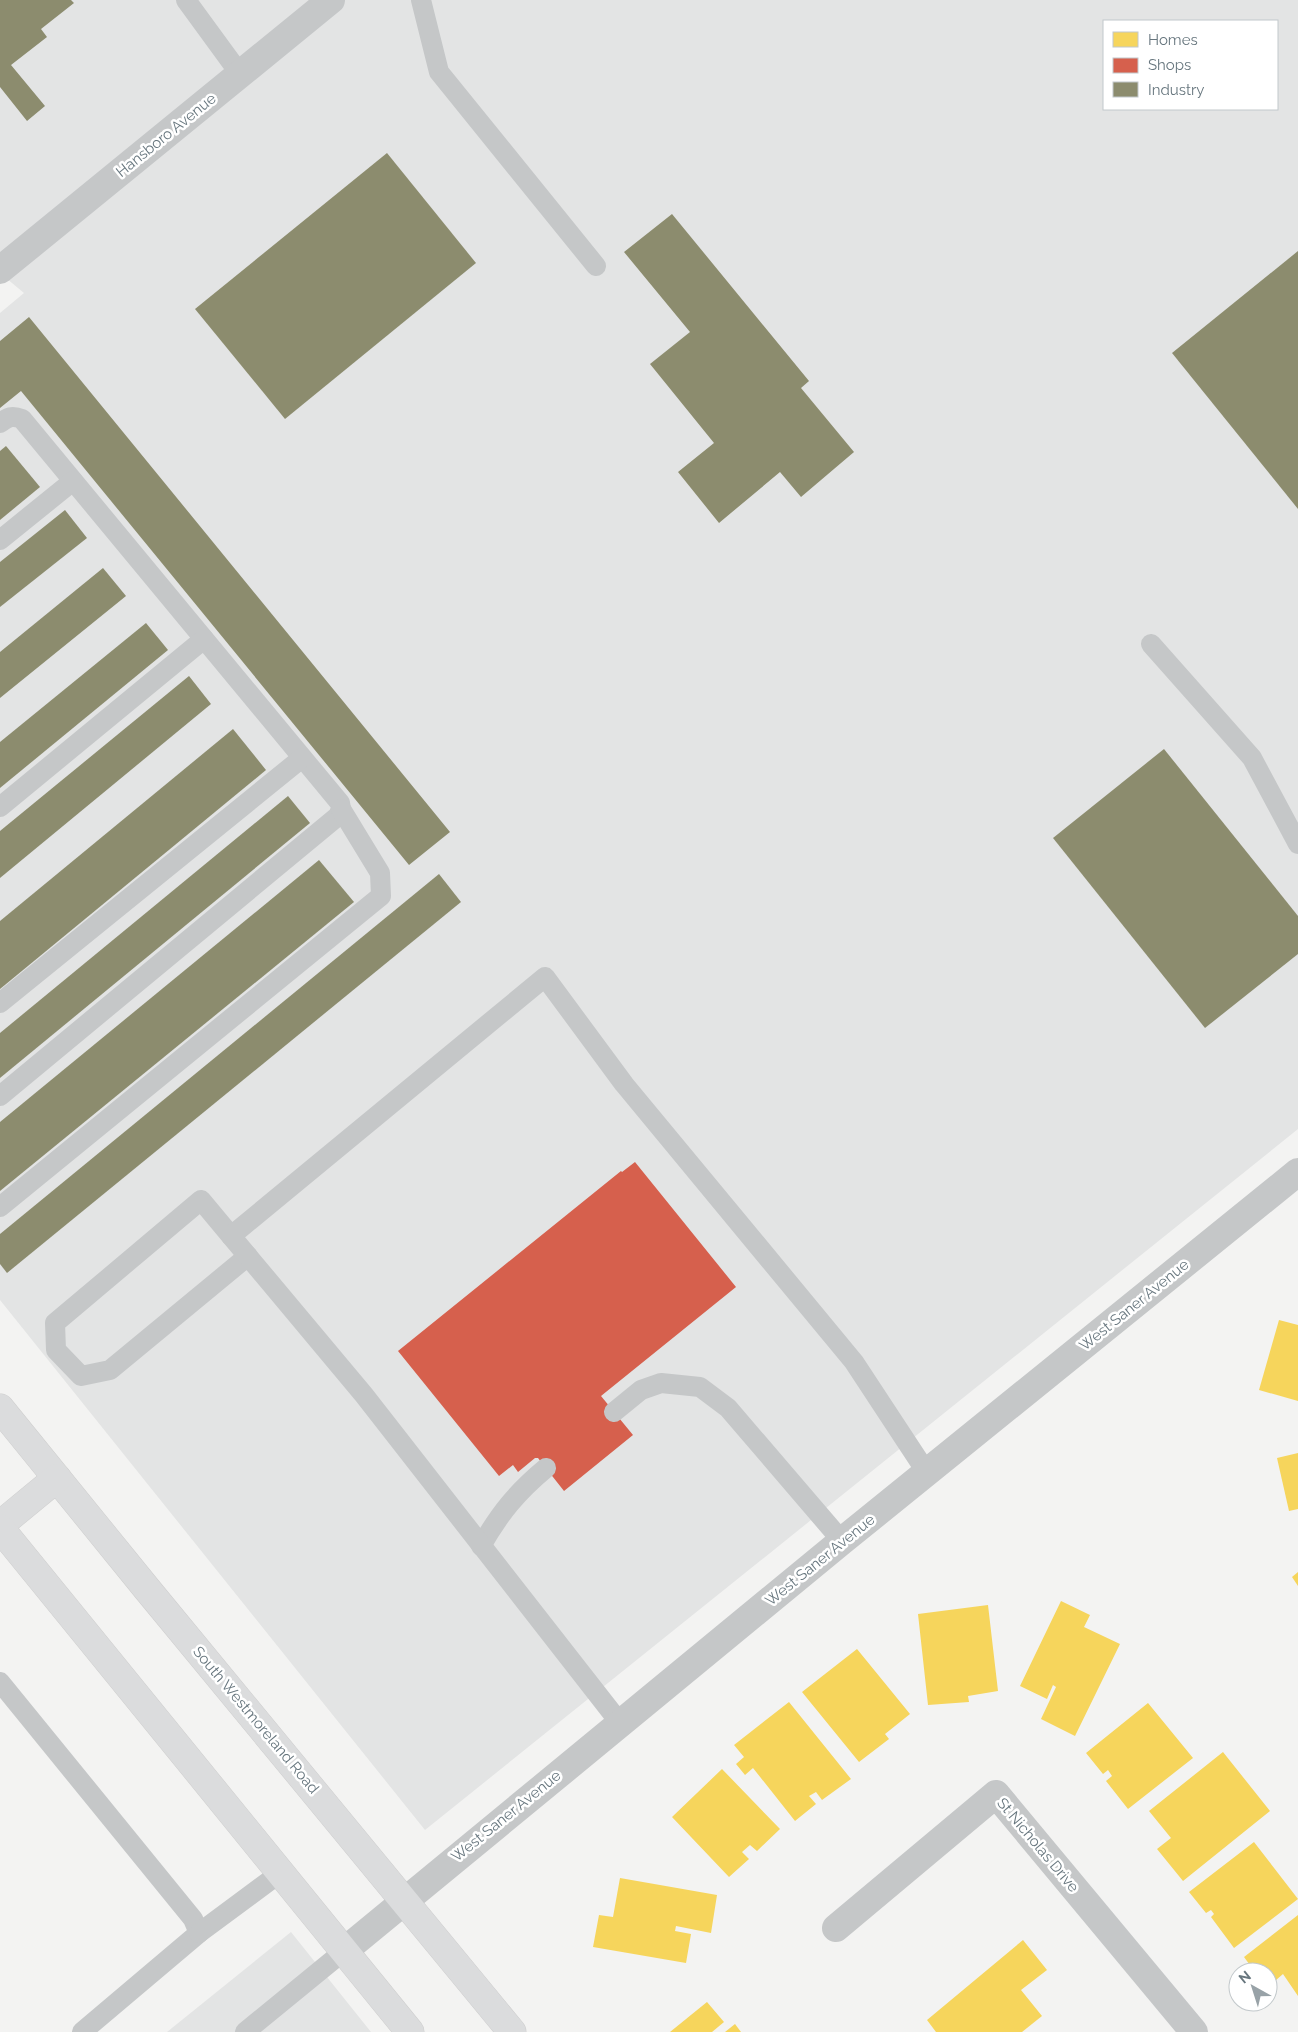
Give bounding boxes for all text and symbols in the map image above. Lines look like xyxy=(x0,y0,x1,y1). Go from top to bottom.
legend xyxy=(1103,20,1278,110)
text: Homes xyxy=(1148,31,1198,49)
text: Shops xyxy=(1148,56,1191,74)
text: Industry xyxy=(1148,81,1204,99)
street label: Hansboro Avenue xyxy=(112,89,220,181)
street label: West Saner Avenue xyxy=(1076,1255,1192,1355)
street label: West Saner Avenue xyxy=(762,1510,878,1610)
street label: South Westmoreland Road xyxy=(189,1643,323,1797)
street label: West Saner Avenue xyxy=(448,1766,564,1866)
street label: St Nicholas Drive xyxy=(993,1794,1083,1896)
north arrow xyxy=(1228,1962,1278,2012)
text: N xyxy=(1236,1967,1254,1986)

